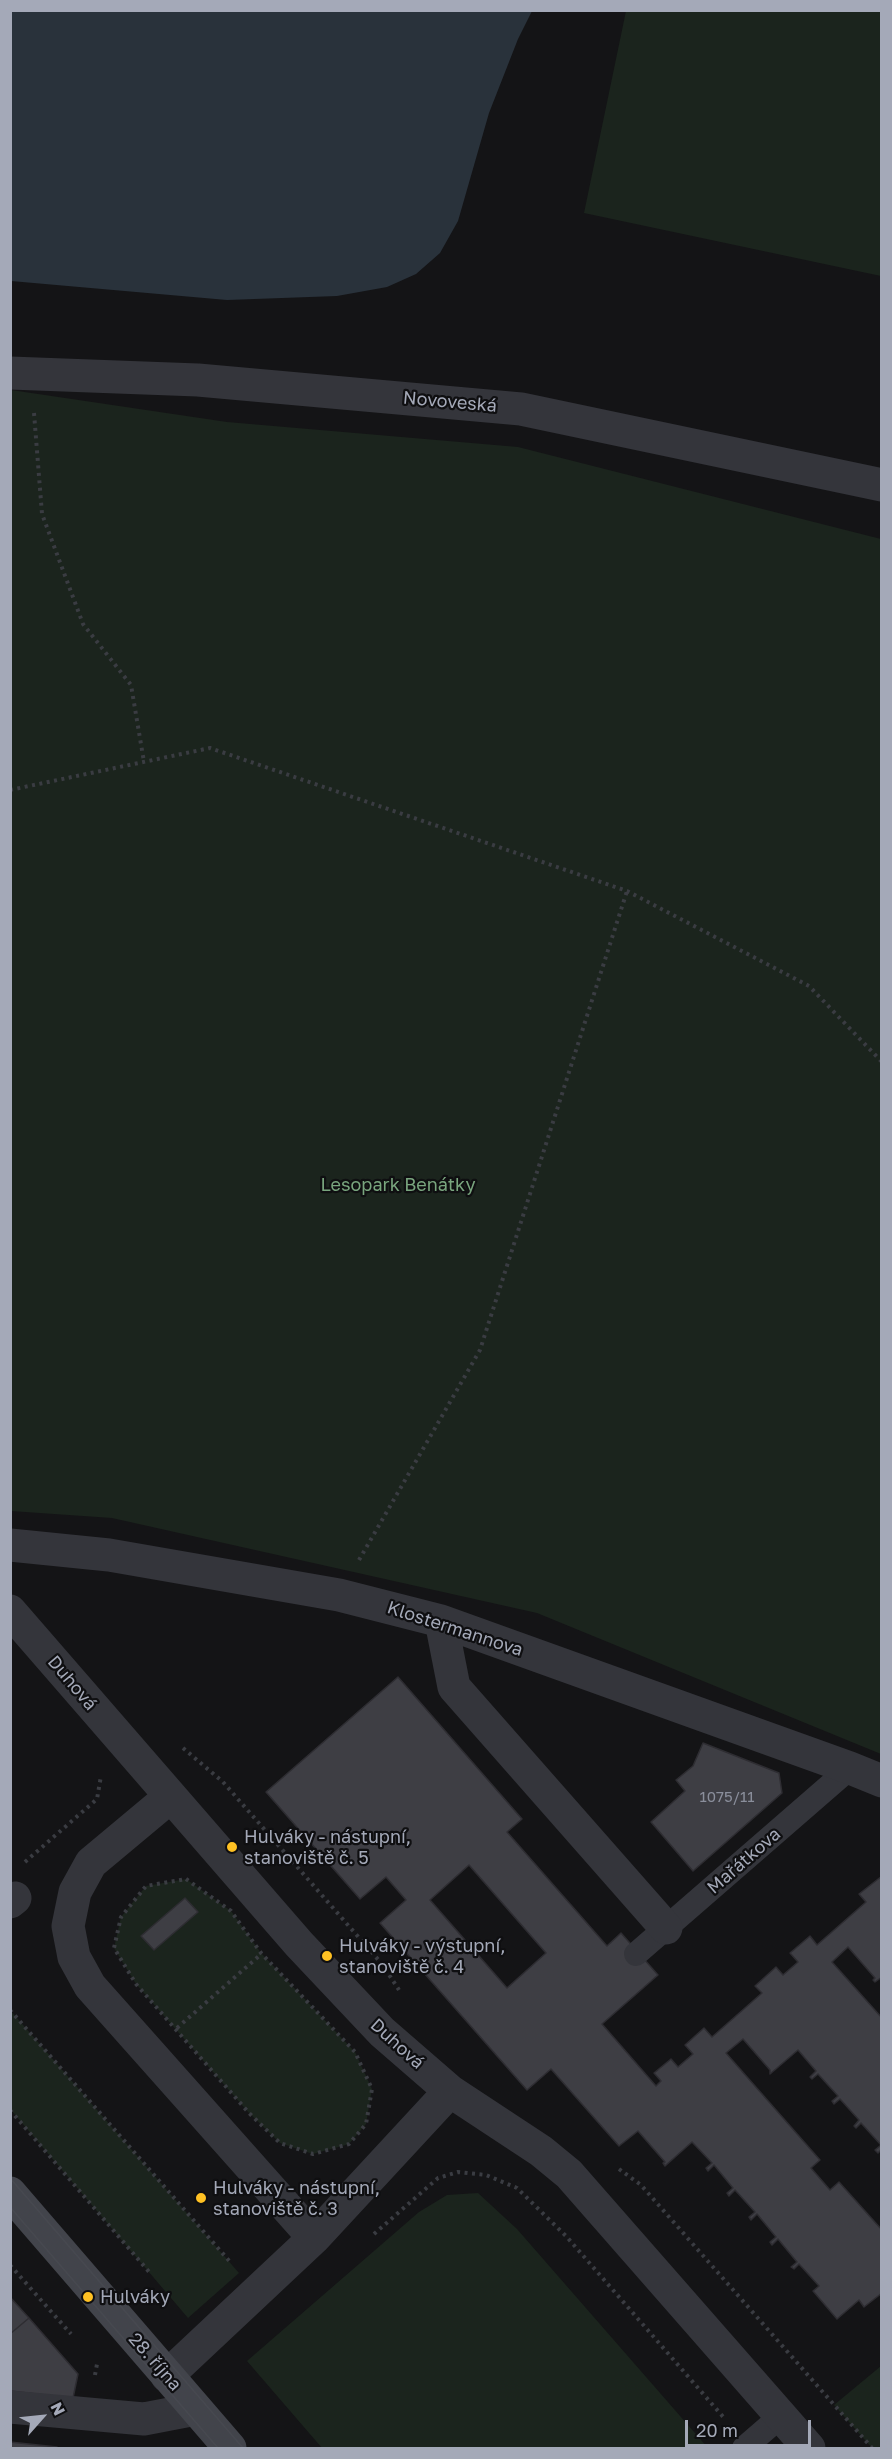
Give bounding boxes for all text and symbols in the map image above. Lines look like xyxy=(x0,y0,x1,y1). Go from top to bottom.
street label: Novoveská xyxy=(402,387,498,417)
park label: Lesopark Benátky xyxy=(321,1174,475,1196)
street label: Klostermannova xyxy=(385,1597,525,1661)
street label: Duhová xyxy=(43,1651,101,1715)
house number: 1075/11 xyxy=(700,1788,754,1806)
street label: Mařátkova xyxy=(703,1823,785,1899)
place label: Hulváky - nástupní, stanoviště č. 5 xyxy=(244,1826,411,1868)
marker: Hulváky - nástupní, stanoviště č. 5 xyxy=(225,1840,239,1854)
place label: Hulváky - výstupní, stanoviště č. 4 xyxy=(339,1935,506,1978)
marker: Hulváky - výstupní, stanoviště č. 4 xyxy=(320,1949,334,1963)
street label: Duhová xyxy=(366,2014,428,2074)
place label: Hulváky - nástupní, stanoviště č. 3 xyxy=(213,2177,380,2220)
marker: Hulváky - nástupní, stanoviště č. 3 xyxy=(194,2191,208,2205)
place label: Hulváky xyxy=(100,2286,170,2308)
marker: Hulváky xyxy=(81,2290,95,2304)
street label: 28. října xyxy=(124,2329,186,2395)
north arrow xyxy=(12,2387,72,2447)
text: N xyxy=(46,2399,70,2419)
scale bar xyxy=(688,2408,814,2446)
text: 20 m xyxy=(696,2419,738,2441)

